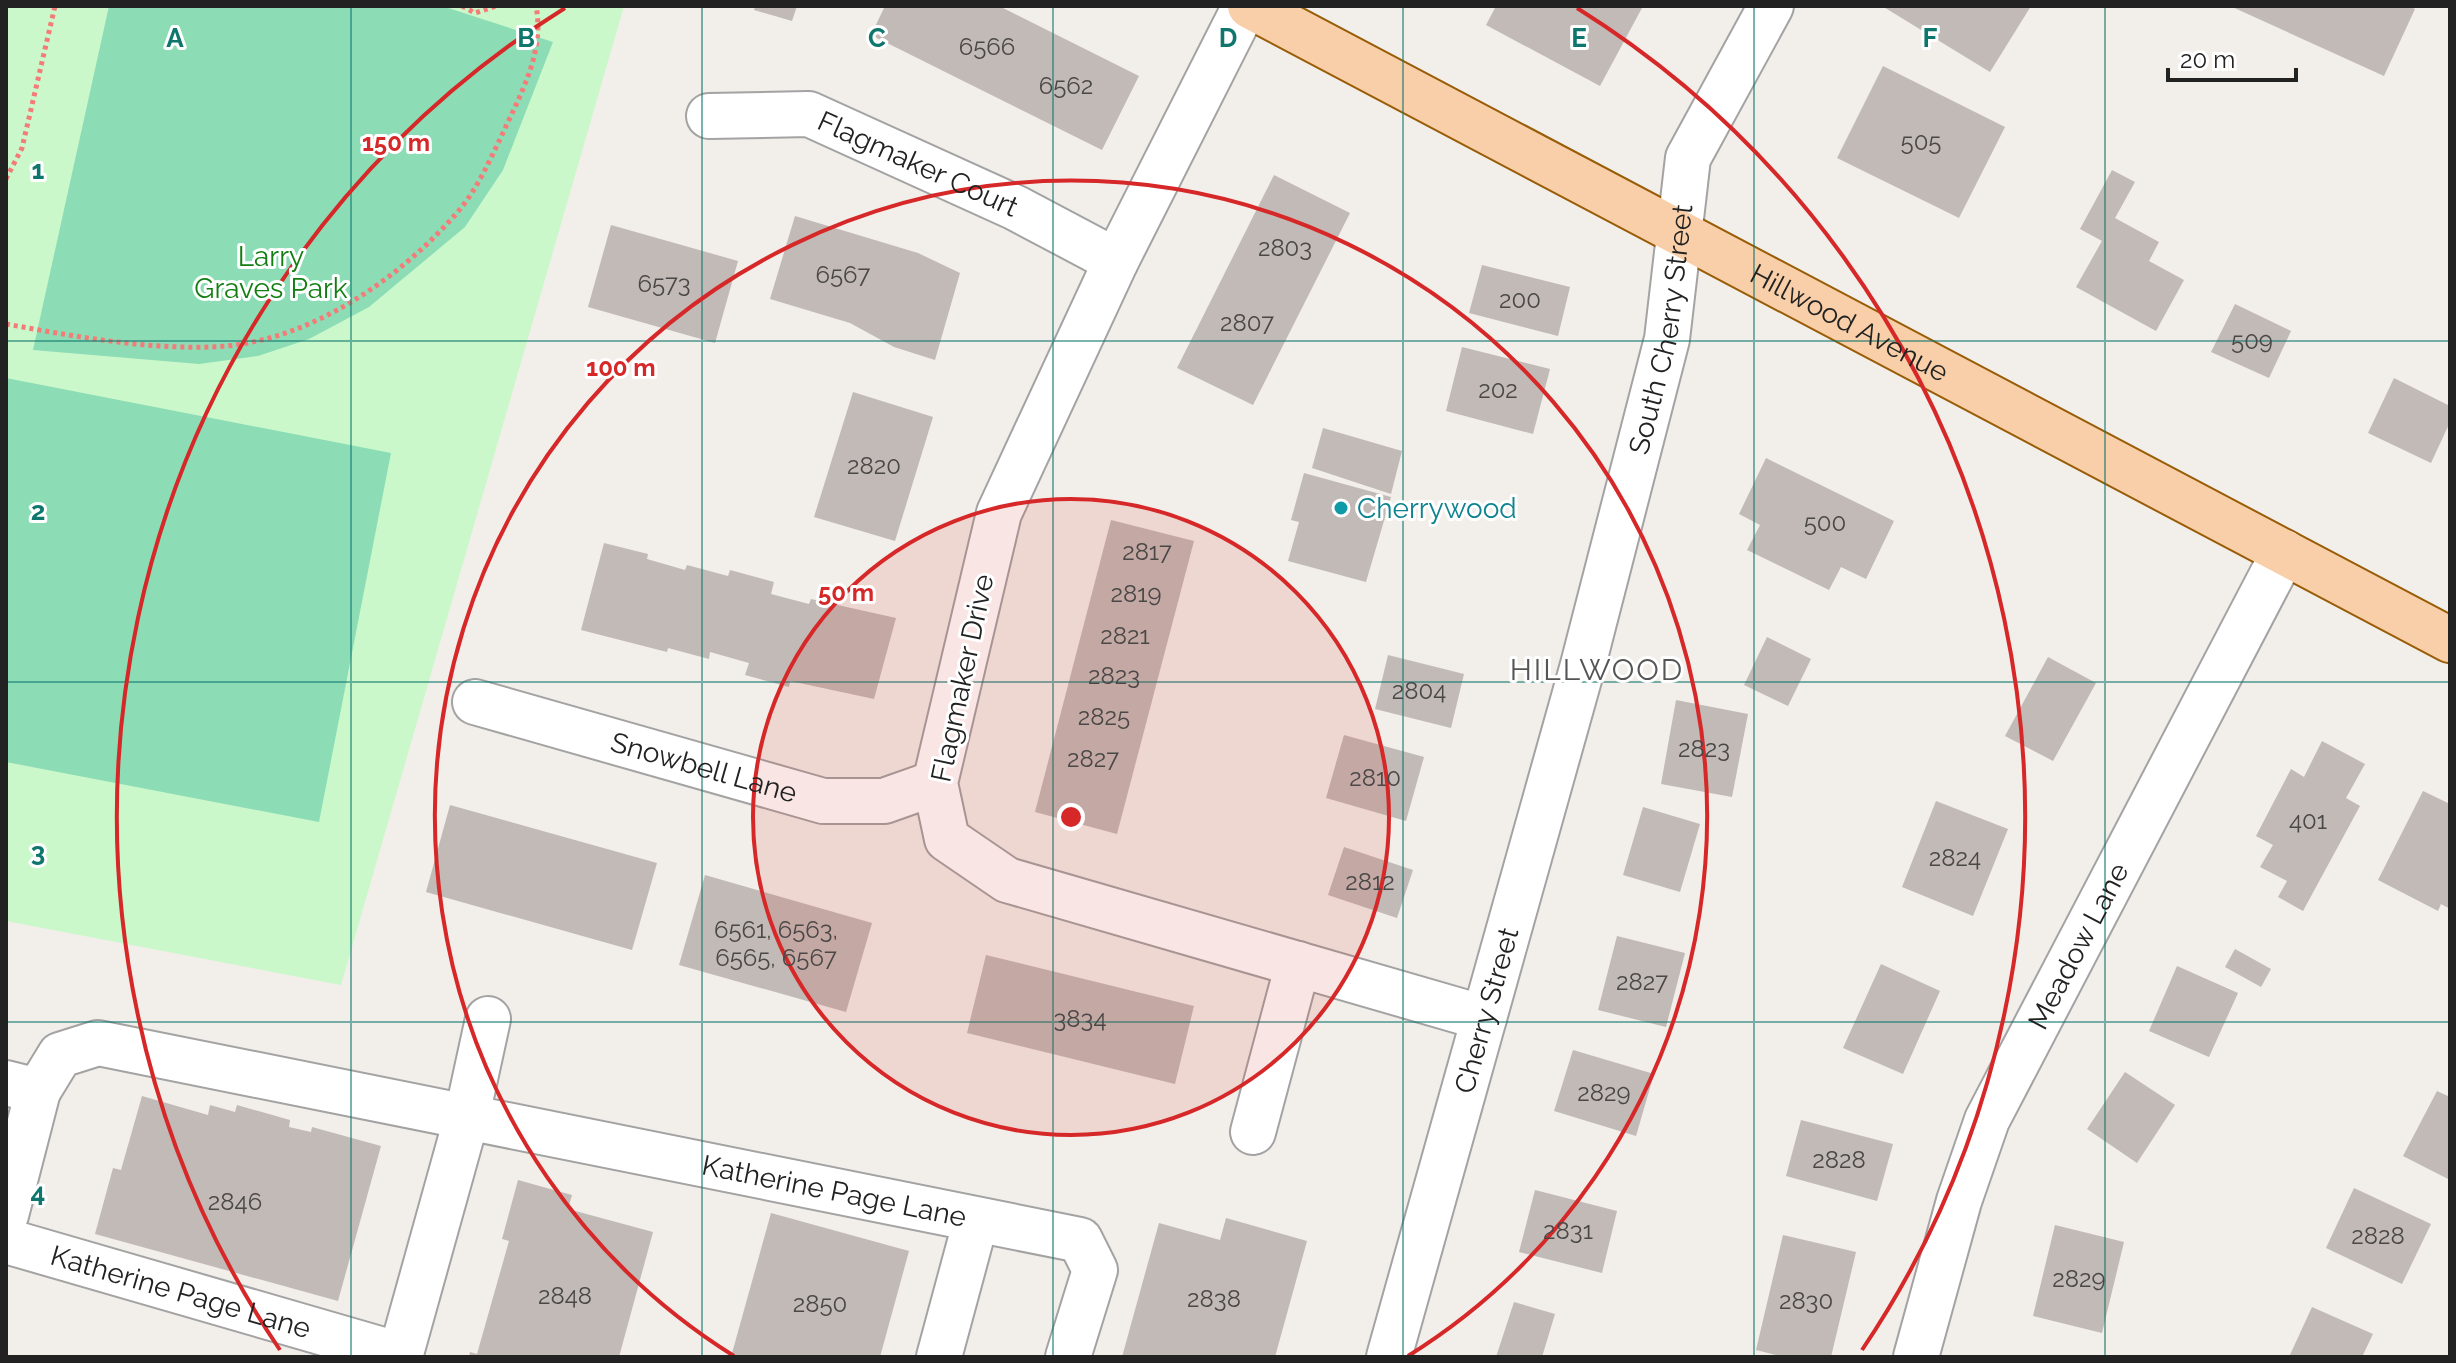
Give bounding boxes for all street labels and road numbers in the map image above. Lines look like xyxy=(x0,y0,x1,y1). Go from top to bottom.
street label: Flagmaker Court xyxy=(813,104,1024,224)
street label: South Cherry Street xyxy=(1622,202,1700,458)
street label: Hillwood Avenue xyxy=(1745,257,1954,389)
street label: Flagmaker Drive xyxy=(924,571,1001,785)
street label: Snowbell Lane xyxy=(607,725,801,810)
street label: Meadow Lane xyxy=(2021,857,2136,1035)
street label: Cherry Street xyxy=(1448,923,1526,1097)
street label: Katherine Page Lane xyxy=(699,1149,969,1234)
street label: Katherine Page Lane xyxy=(47,1239,314,1345)

